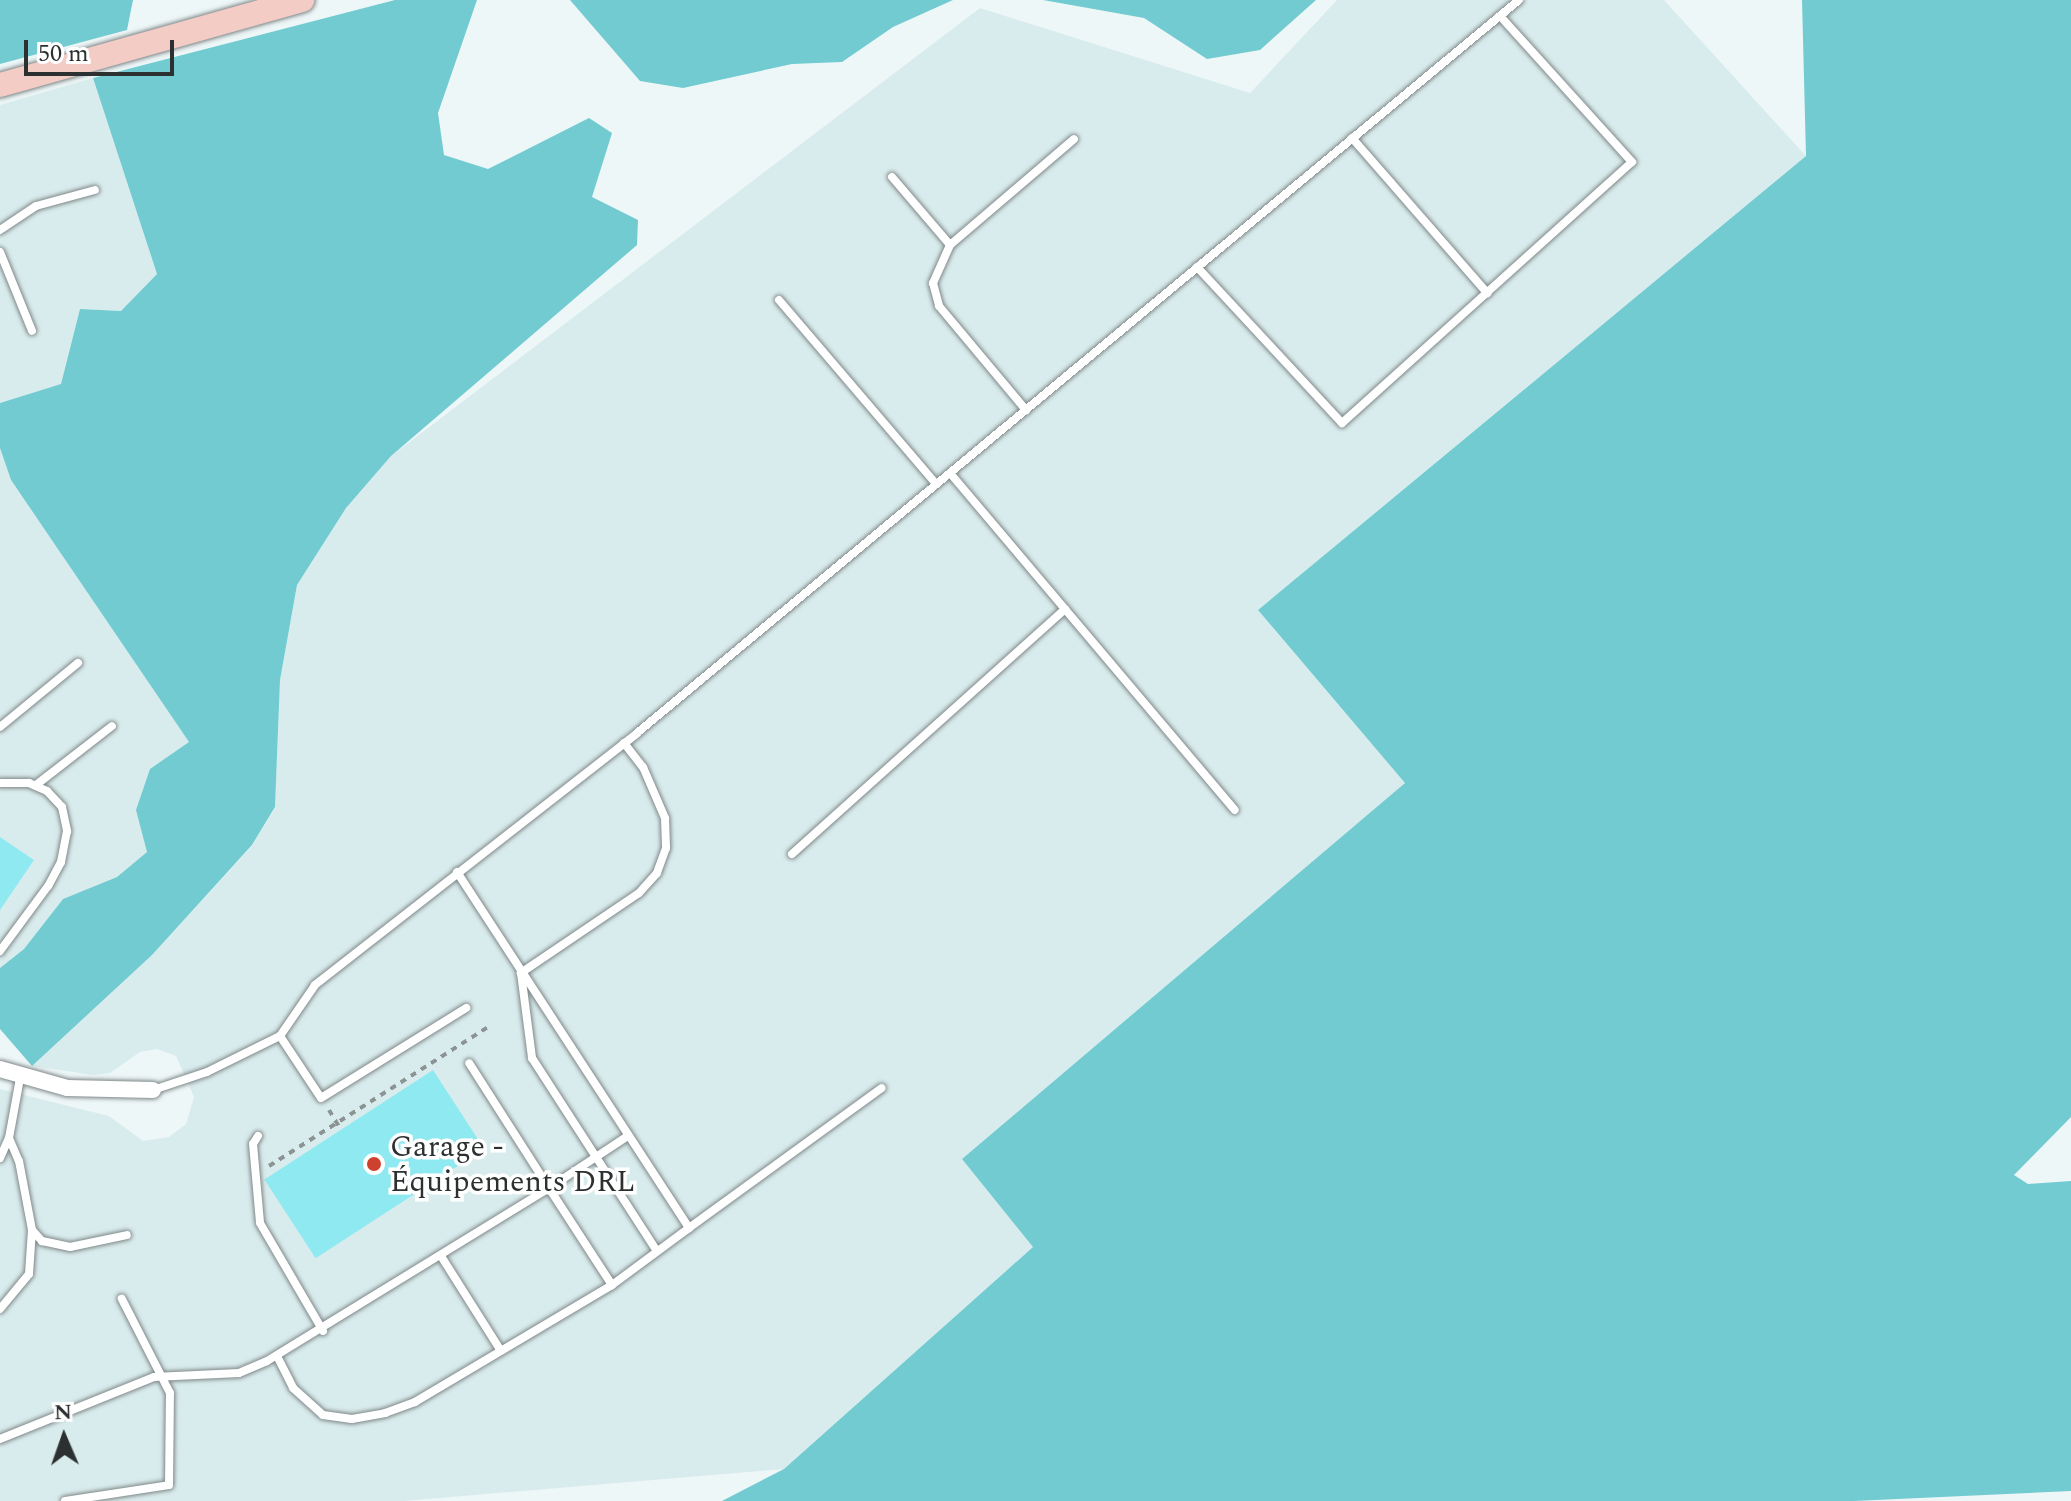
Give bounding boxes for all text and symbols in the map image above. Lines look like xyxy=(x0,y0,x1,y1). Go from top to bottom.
scale bar xyxy=(28,24,178,74)
text: 50 m xyxy=(38,36,89,72)
place label: Garage - Équipements DRL xyxy=(390,1129,635,1200)
marker: Garage - Équipements DRL xyxy=(365,1155,383,1173)
text: N xyxy=(54,1396,73,1429)
north arrow xyxy=(24,1397,104,1477)

